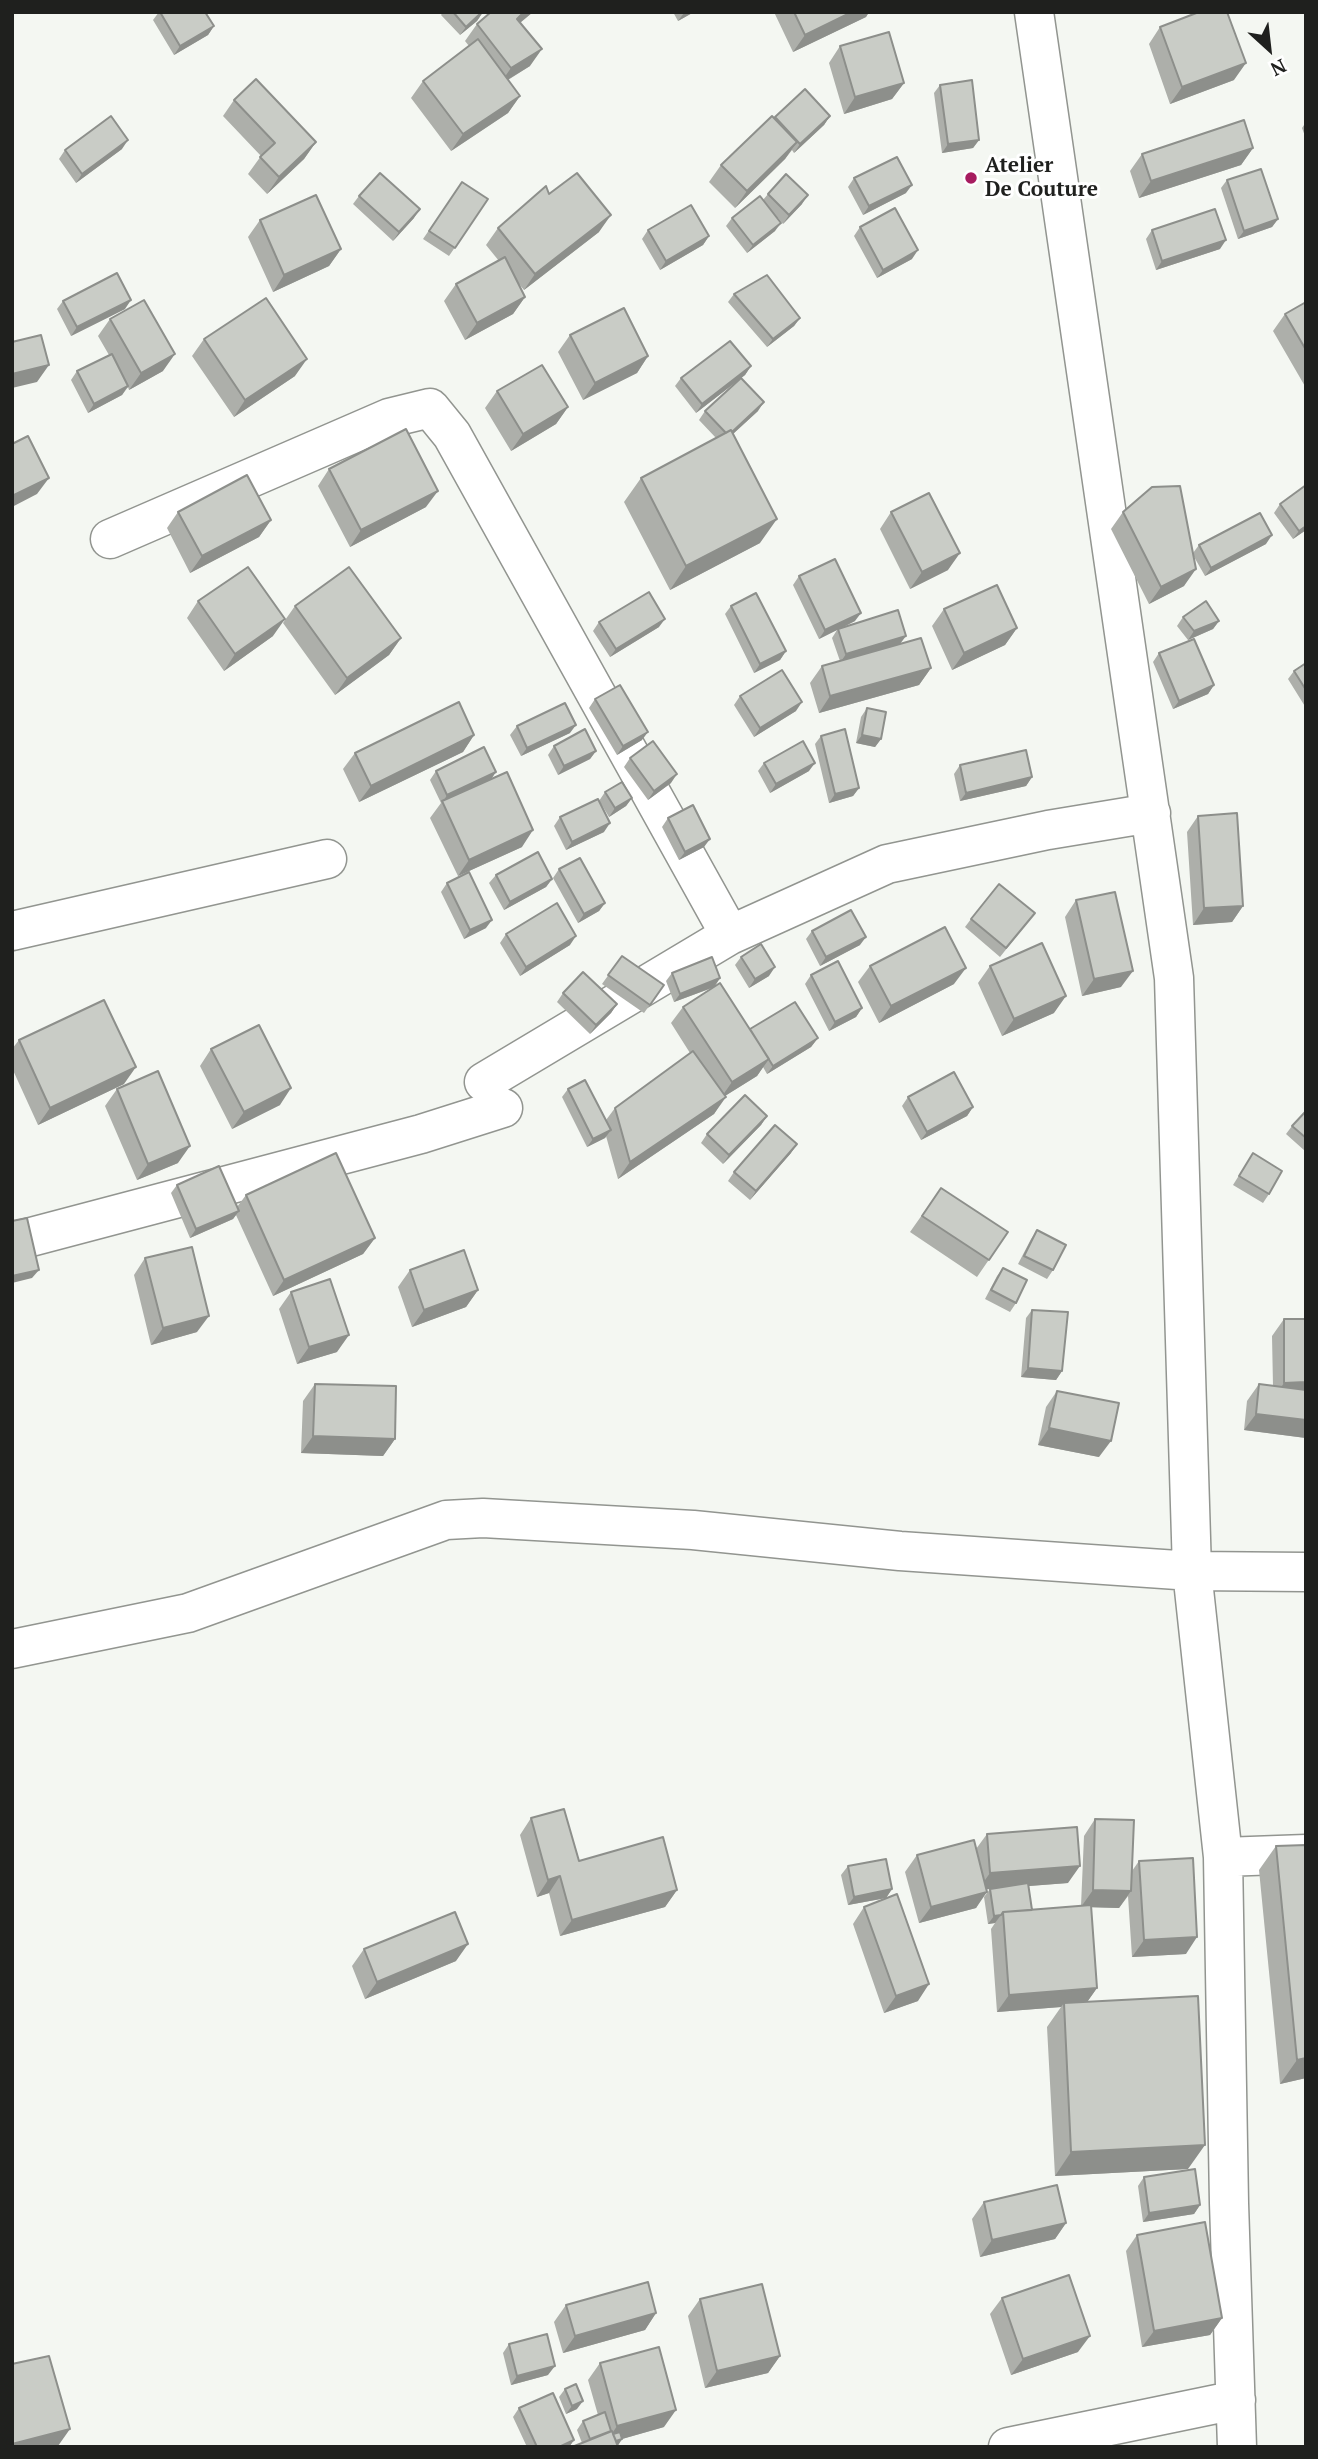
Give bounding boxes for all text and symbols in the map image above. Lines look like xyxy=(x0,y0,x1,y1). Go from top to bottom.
north arrow xyxy=(1234,14,1304,84)
text: N xyxy=(1267,54,1291,83)
place label: Atelier De Couture xyxy=(985,153,1098,203)
marker: Atelier De Couture xyxy=(963,170,979,186)

